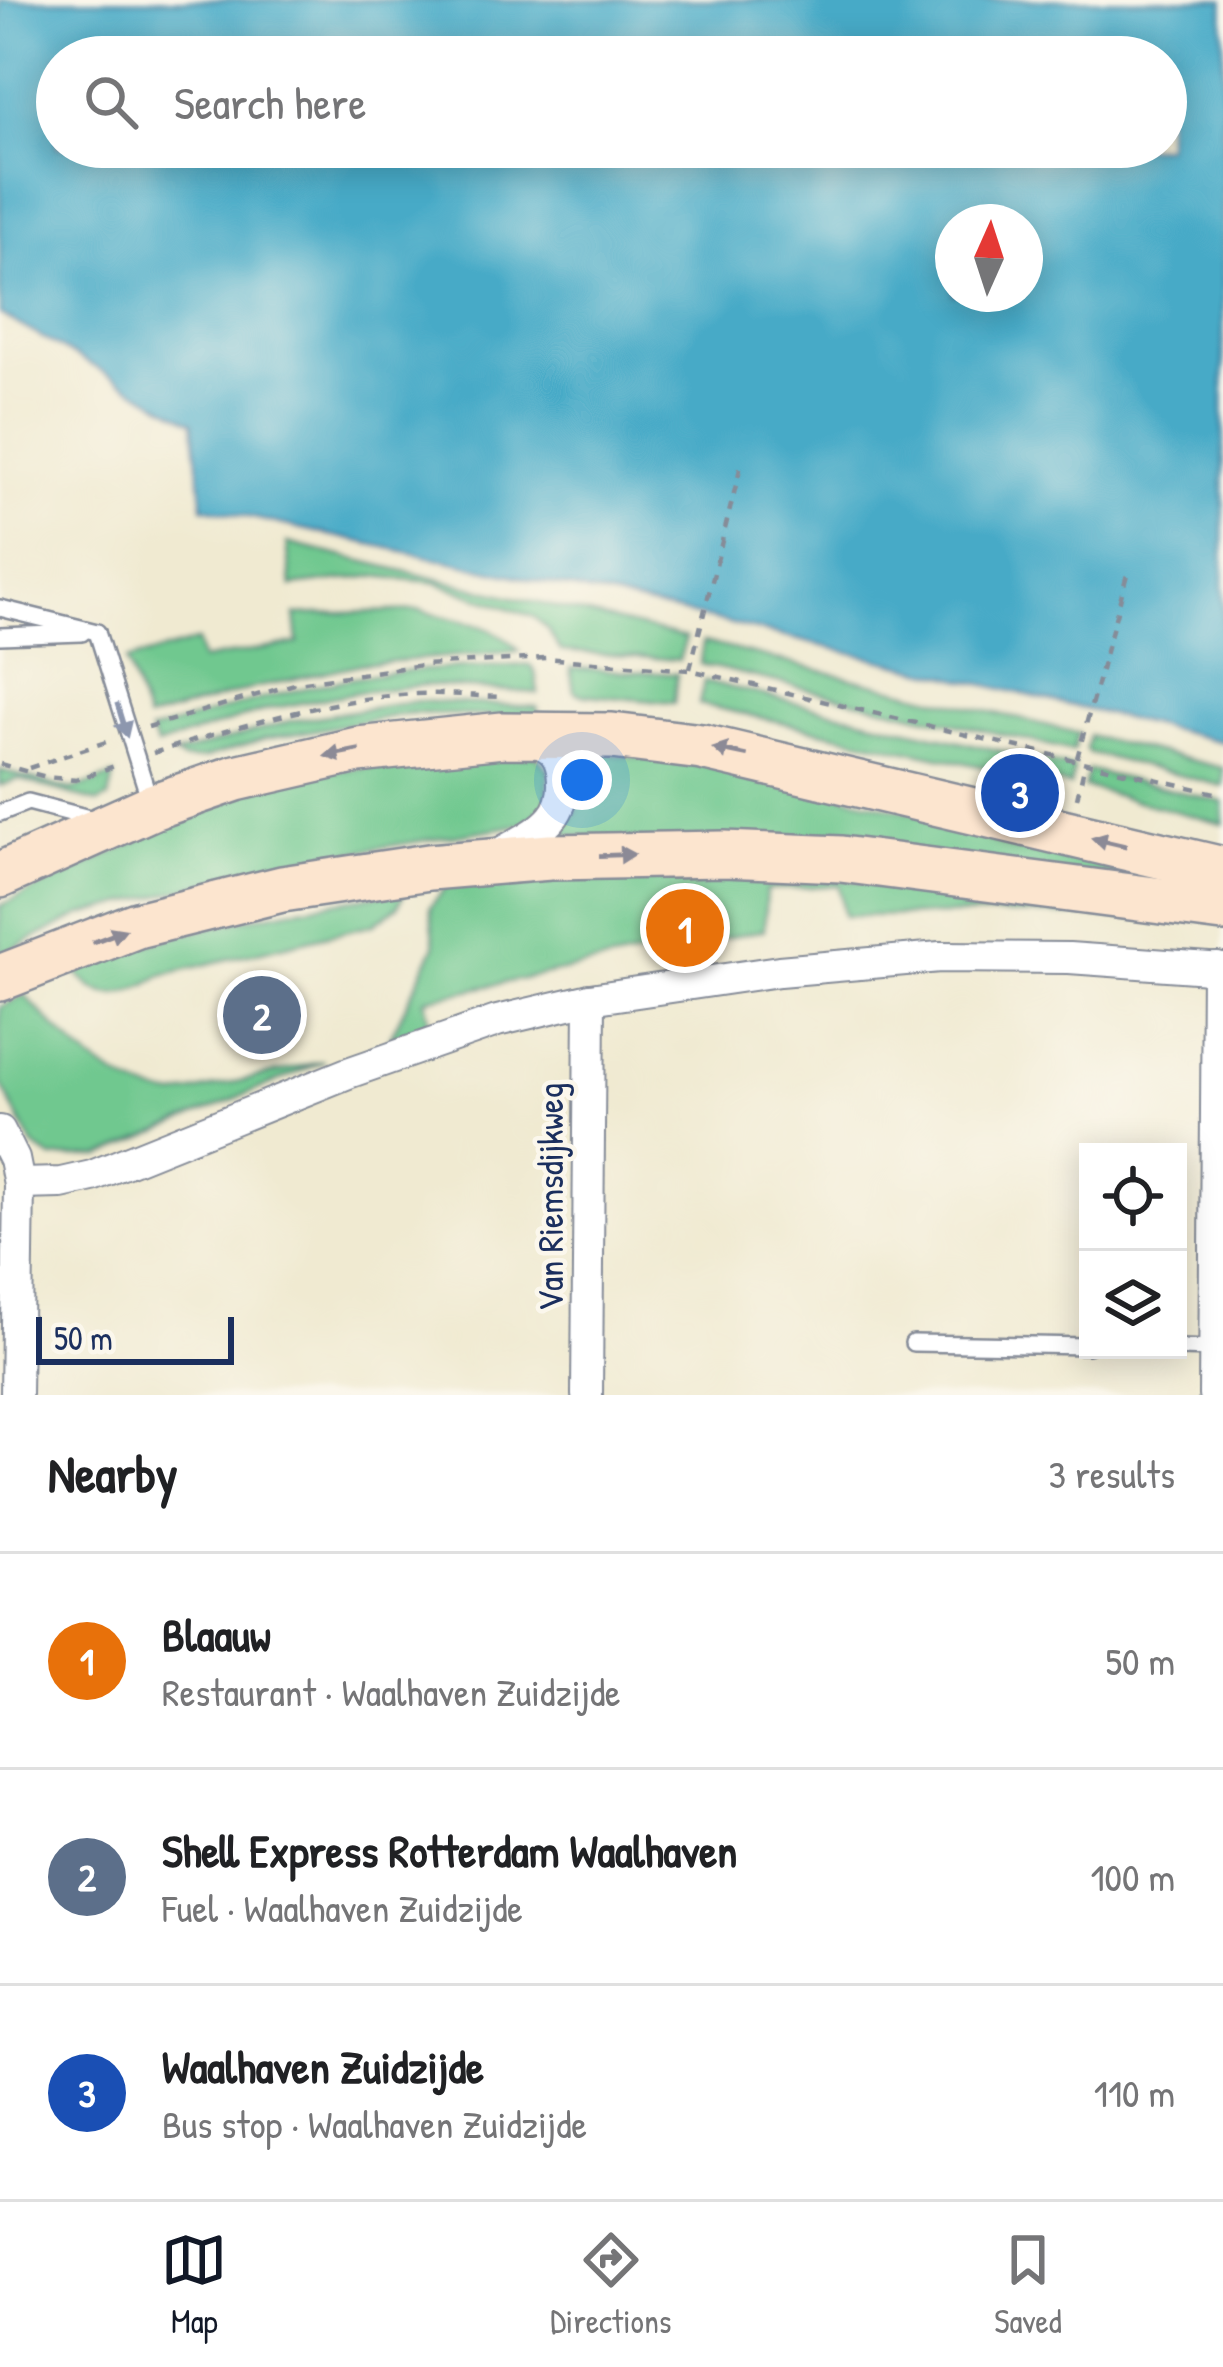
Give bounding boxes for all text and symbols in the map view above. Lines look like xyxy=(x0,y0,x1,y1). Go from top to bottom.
search box xyxy=(36,36,1187,168)
icon: search xyxy=(78,69,144,135)
text: Search here xyxy=(174,72,366,133)
north arrow xyxy=(935,204,1043,312)
one-way arrow xyxy=(114,702,132,739)
one-way arrow xyxy=(710,742,748,761)
one-way arrow xyxy=(323,744,361,763)
pin: 3 xyxy=(981,748,1059,838)
your location xyxy=(552,750,612,810)
one-way arrow xyxy=(1090,832,1128,851)
one-way arrow xyxy=(599,845,637,864)
pin: 1 xyxy=(646,883,724,973)
one-way arrow xyxy=(92,926,128,945)
pin: 2 xyxy=(223,970,301,1060)
street label: Van Riemsdijkweg xyxy=(525,1083,574,1311)
map controls xyxy=(1079,1143,1187,1359)
button: locate xyxy=(1079,1143,1187,1251)
button: layers xyxy=(1079,1251,1187,1359)
scale bar xyxy=(36,1311,234,1364)
text: 50 m xyxy=(54,1316,113,1360)
text: Nearby xyxy=(48,1439,178,1508)
text: 3 results xyxy=(1049,1447,1175,1500)
text: Blaauw xyxy=(162,1604,271,1665)
text: 1 xyxy=(80,1634,94,1687)
text: 50 m xyxy=(1106,1634,1175,1687)
text: Restaurant · Waalhaven Zuidzijde xyxy=(162,1665,621,1718)
text: Shell Express Rotterdam Waalhaven xyxy=(162,1820,737,1881)
text: 2 xyxy=(78,1850,96,1903)
text: 100 m xyxy=(1090,1850,1175,1903)
text: Fuel · Waalhaven Zuidzijde xyxy=(162,1881,523,1934)
text: Waalhaven Zuidzijde xyxy=(162,2036,484,2097)
text: 3 xyxy=(78,2066,96,2119)
text: 110 m xyxy=(1094,2066,1175,2119)
text: Bus stop · Waalhaven Zuidzijde xyxy=(162,2097,587,2150)
tab: Map xyxy=(161,2227,227,2343)
tab: Directions xyxy=(550,2227,672,2343)
tab: Saved xyxy=(994,2227,1062,2343)

